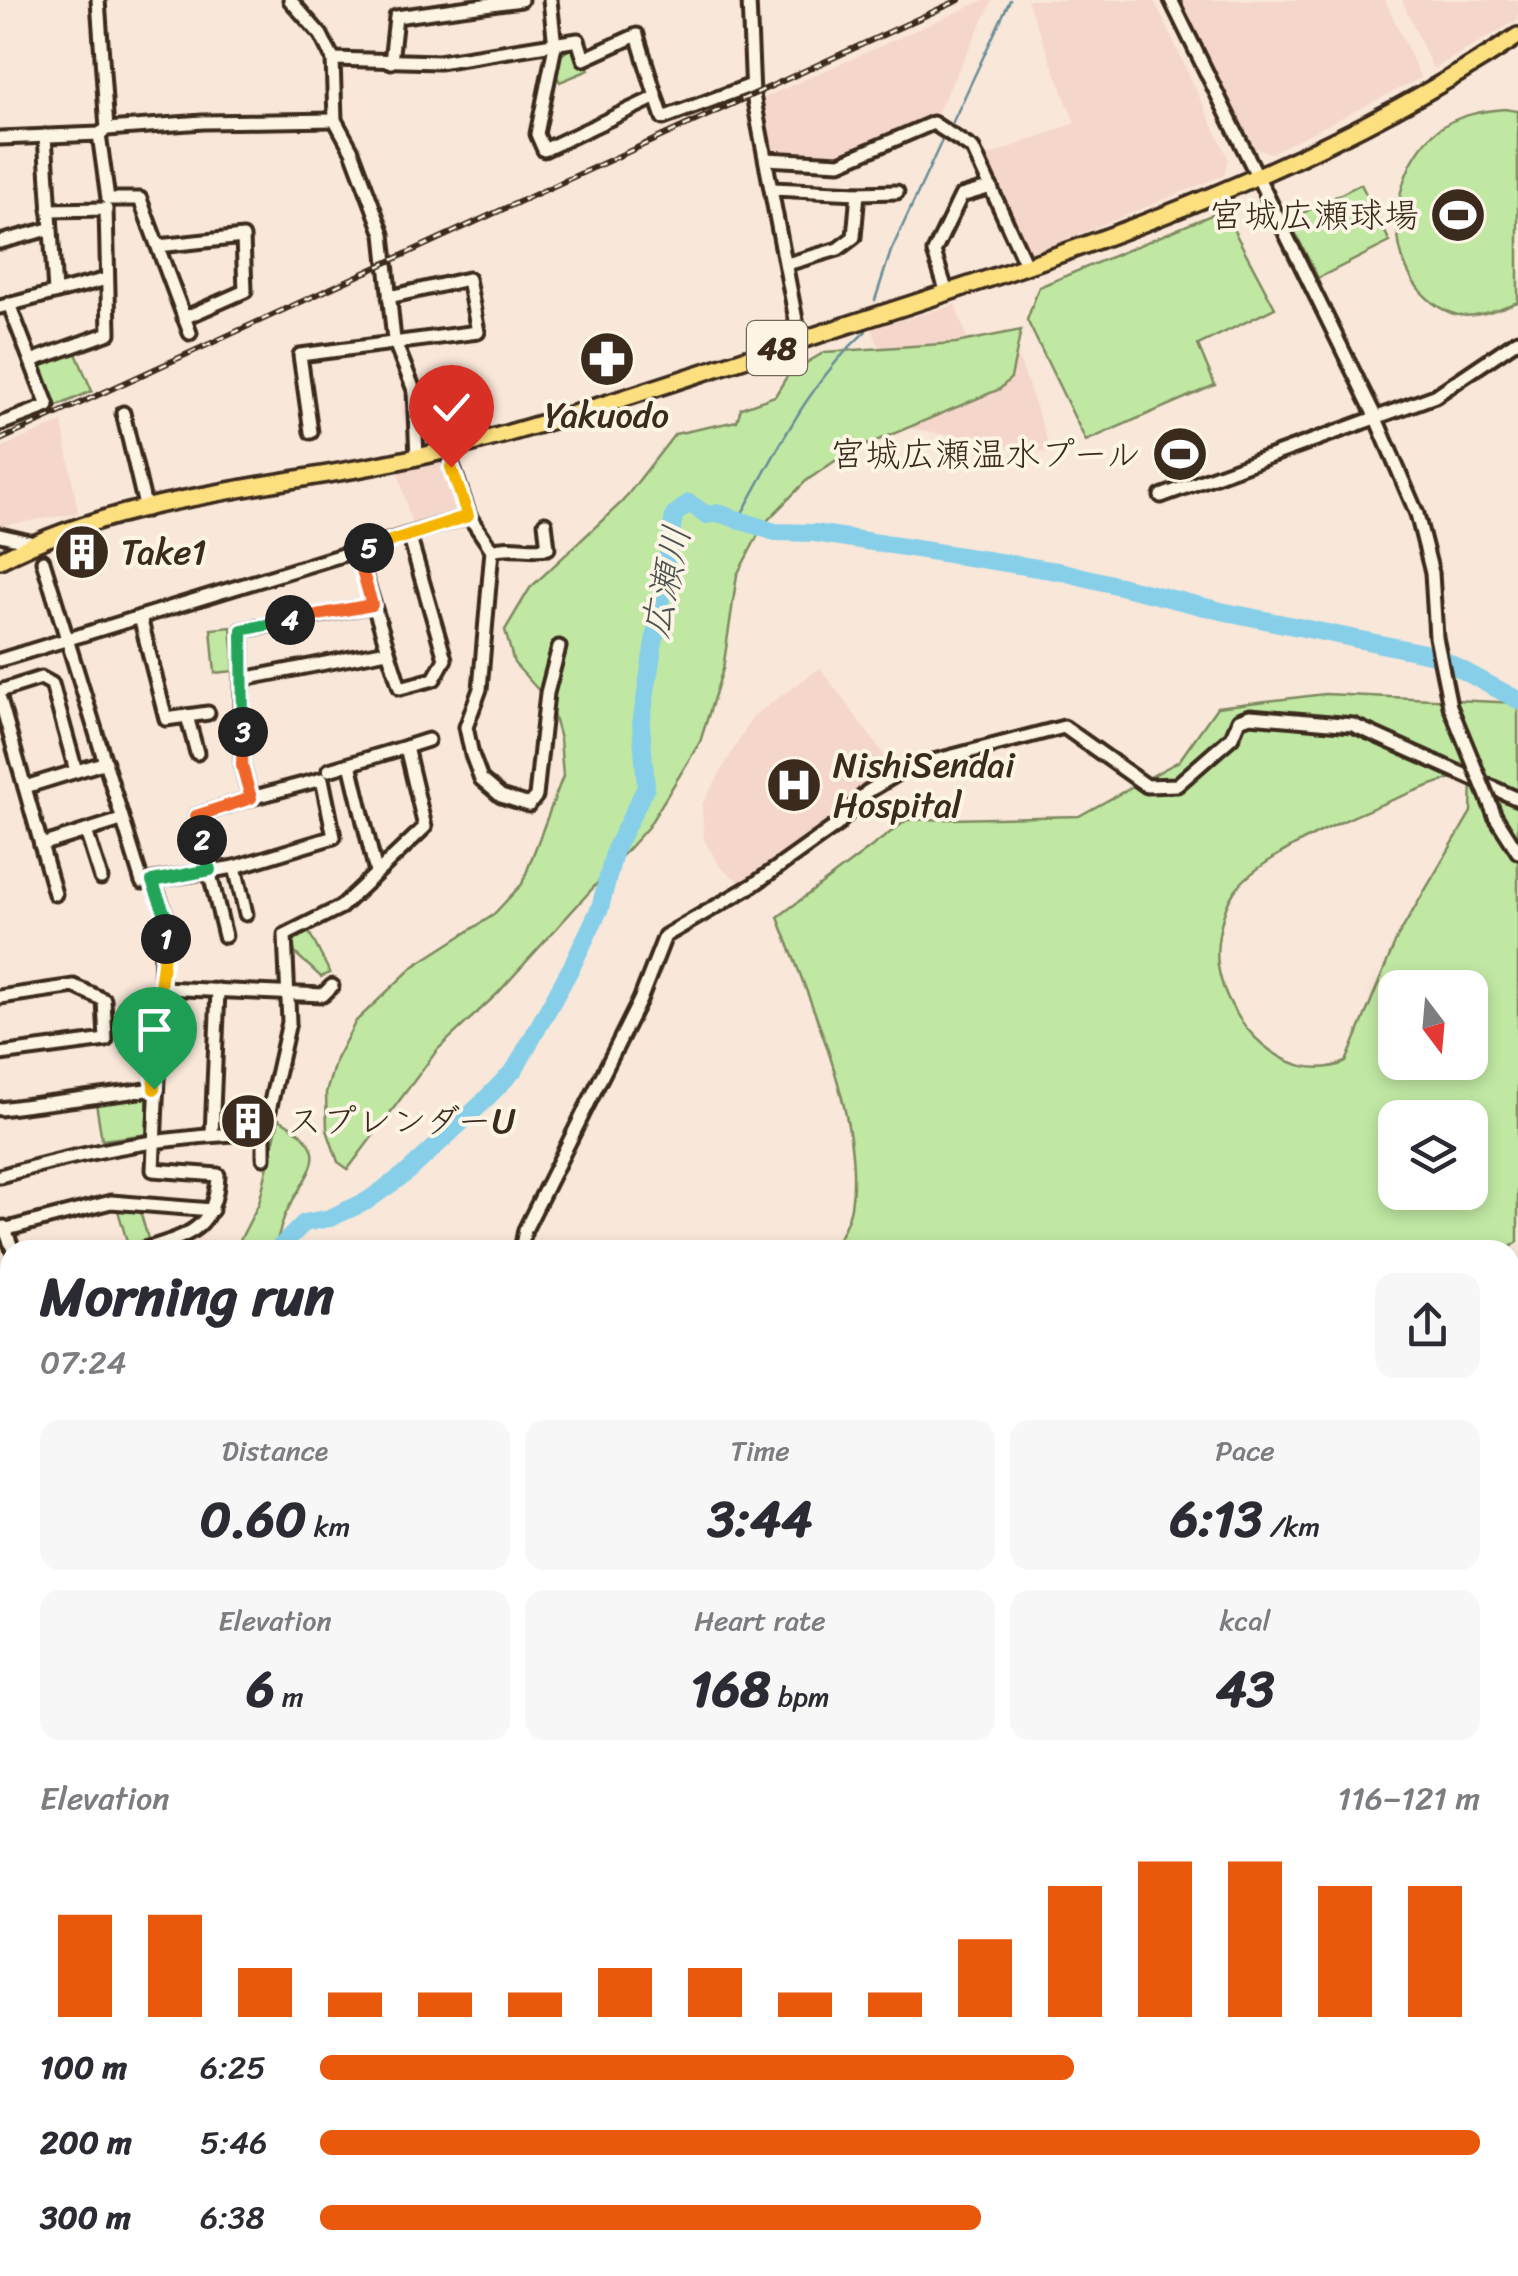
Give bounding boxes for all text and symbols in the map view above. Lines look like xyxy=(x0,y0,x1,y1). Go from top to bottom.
place label: 宮城広瀬球場 xyxy=(1209,184,1419,246)
sports icon: 宮城広瀬球場 xyxy=(1428,185,1488,245)
road number: 48 xyxy=(747,321,807,375)
pharmacy icon: Yakuodo xyxy=(577,329,637,389)
pin xyxy=(409,365,494,468)
icon: check xyxy=(424,380,479,435)
place label: Yakuodo xyxy=(545,384,669,446)
place label: 宮城広瀬温水プール xyxy=(830,423,1141,485)
sports icon: 宮城広瀬温水プール xyxy=(1150,424,1210,484)
water label: 広瀬川 xyxy=(621,519,711,645)
place label: Take1 xyxy=(121,521,206,583)
building icon: Take1 xyxy=(52,522,112,582)
pin: 5 xyxy=(344,523,394,573)
text: 5 xyxy=(360,523,378,572)
pin: 4 xyxy=(265,595,315,645)
text: 4 xyxy=(281,595,299,644)
pin: 3 xyxy=(218,707,268,757)
text: 3 xyxy=(235,707,251,756)
place label: NishiSendai Hospital xyxy=(833,734,1016,836)
hospital icon: NishiSendai Hospital xyxy=(764,755,824,815)
pin: 2 xyxy=(177,815,227,865)
text: 2 xyxy=(194,815,210,864)
pin: 1 xyxy=(141,914,191,964)
text: 1 xyxy=(160,914,172,963)
north arrow xyxy=(1378,970,1488,1080)
map controls xyxy=(1378,970,1488,1210)
pin xyxy=(112,987,197,1090)
icon: arrive xyxy=(127,1002,182,1057)
place label: スプレンダーU xyxy=(287,1090,516,1152)
building icon: スプレンダーU xyxy=(218,1091,278,1151)
button: layers xyxy=(1378,1100,1488,1210)
text: Morning run xyxy=(40,1248,334,1345)
button: share xyxy=(1375,1273,1480,1378)
text: 07:24 xyxy=(40,1334,127,1391)
text: Distance xyxy=(222,1426,328,1475)
text: Time xyxy=(730,1426,790,1475)
text: Pace xyxy=(1215,1426,1275,1475)
text: 0.60 xyxy=(200,1475,307,1564)
text: 3:44 xyxy=(707,1475,813,1564)
text: 6:13 xyxy=(1170,1475,1262,1564)
text: km xyxy=(307,1502,350,1551)
text: /km xyxy=(1262,1502,1320,1551)
text: Elevation xyxy=(218,1596,332,1645)
text: Heart rate xyxy=(694,1596,826,1645)
text: kcal xyxy=(1220,1596,1270,1645)
text: 6 xyxy=(246,1645,275,1734)
text: 168 xyxy=(691,1645,771,1734)
text: 43 xyxy=(1216,1645,1274,1734)
text: m xyxy=(275,1672,304,1721)
text: bpm xyxy=(771,1672,829,1721)
text: Elevation xyxy=(40,1770,170,1827)
text: 116–121 m xyxy=(1337,1770,1480,1827)
text: 100 m xyxy=(40,2039,127,2096)
text: 6:25 xyxy=(200,2039,266,2096)
text: 200 m xyxy=(40,2114,132,2171)
text: 5:46 xyxy=(200,2114,267,2171)
text: 300 m xyxy=(40,2189,131,2246)
text: 6:38 xyxy=(200,2189,265,2246)

